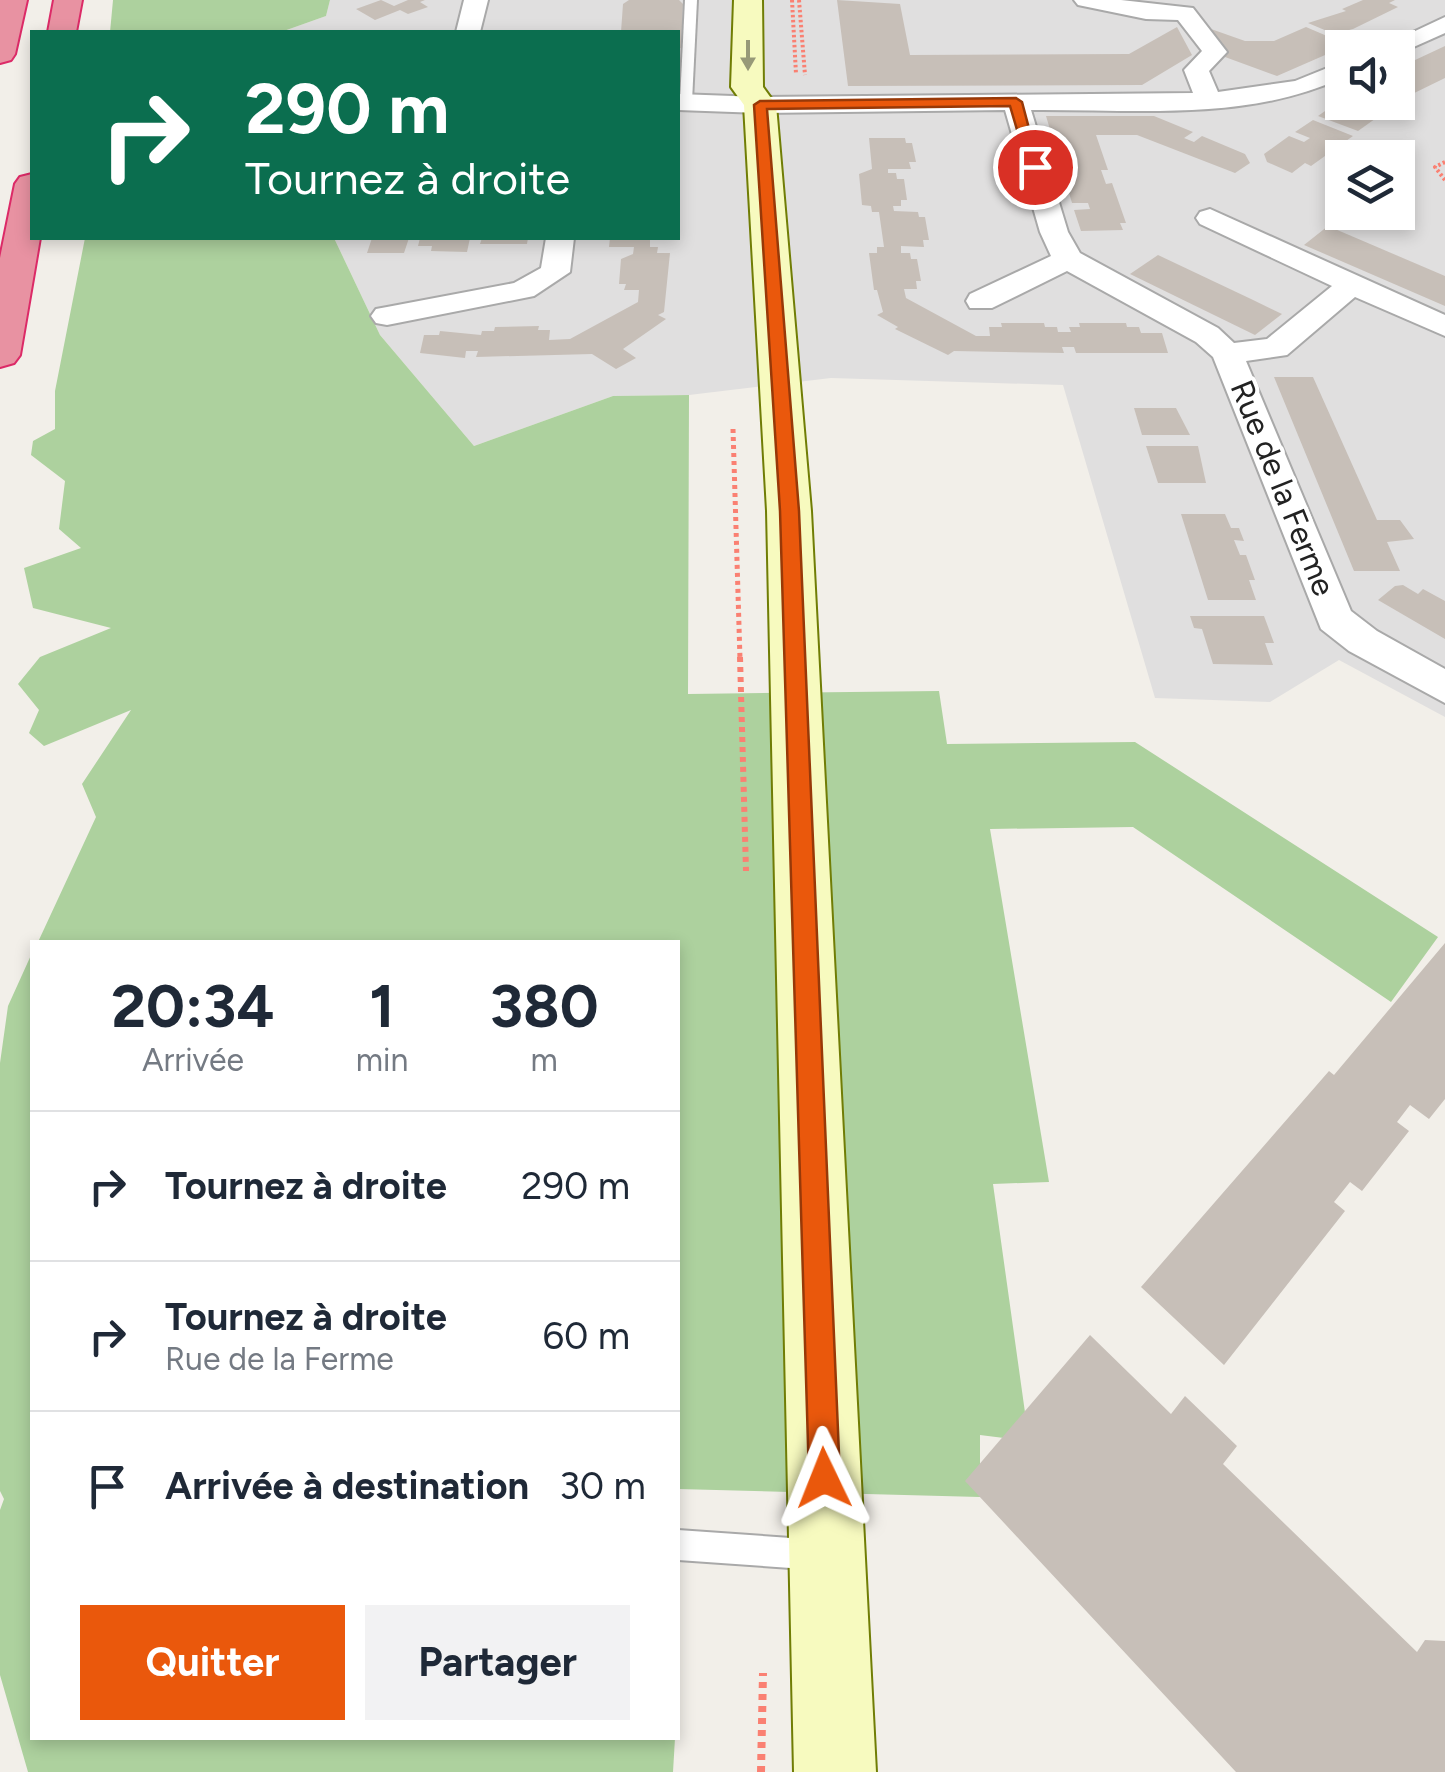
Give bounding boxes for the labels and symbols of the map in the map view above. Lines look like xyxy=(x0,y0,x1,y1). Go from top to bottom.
one-way arrow xyxy=(740,39,756,71)
pin xyxy=(993,125,1078,210)
street label: Rue de la Ferme xyxy=(1223,375,1343,601)
position arrow xyxy=(772,1426,876,1530)

